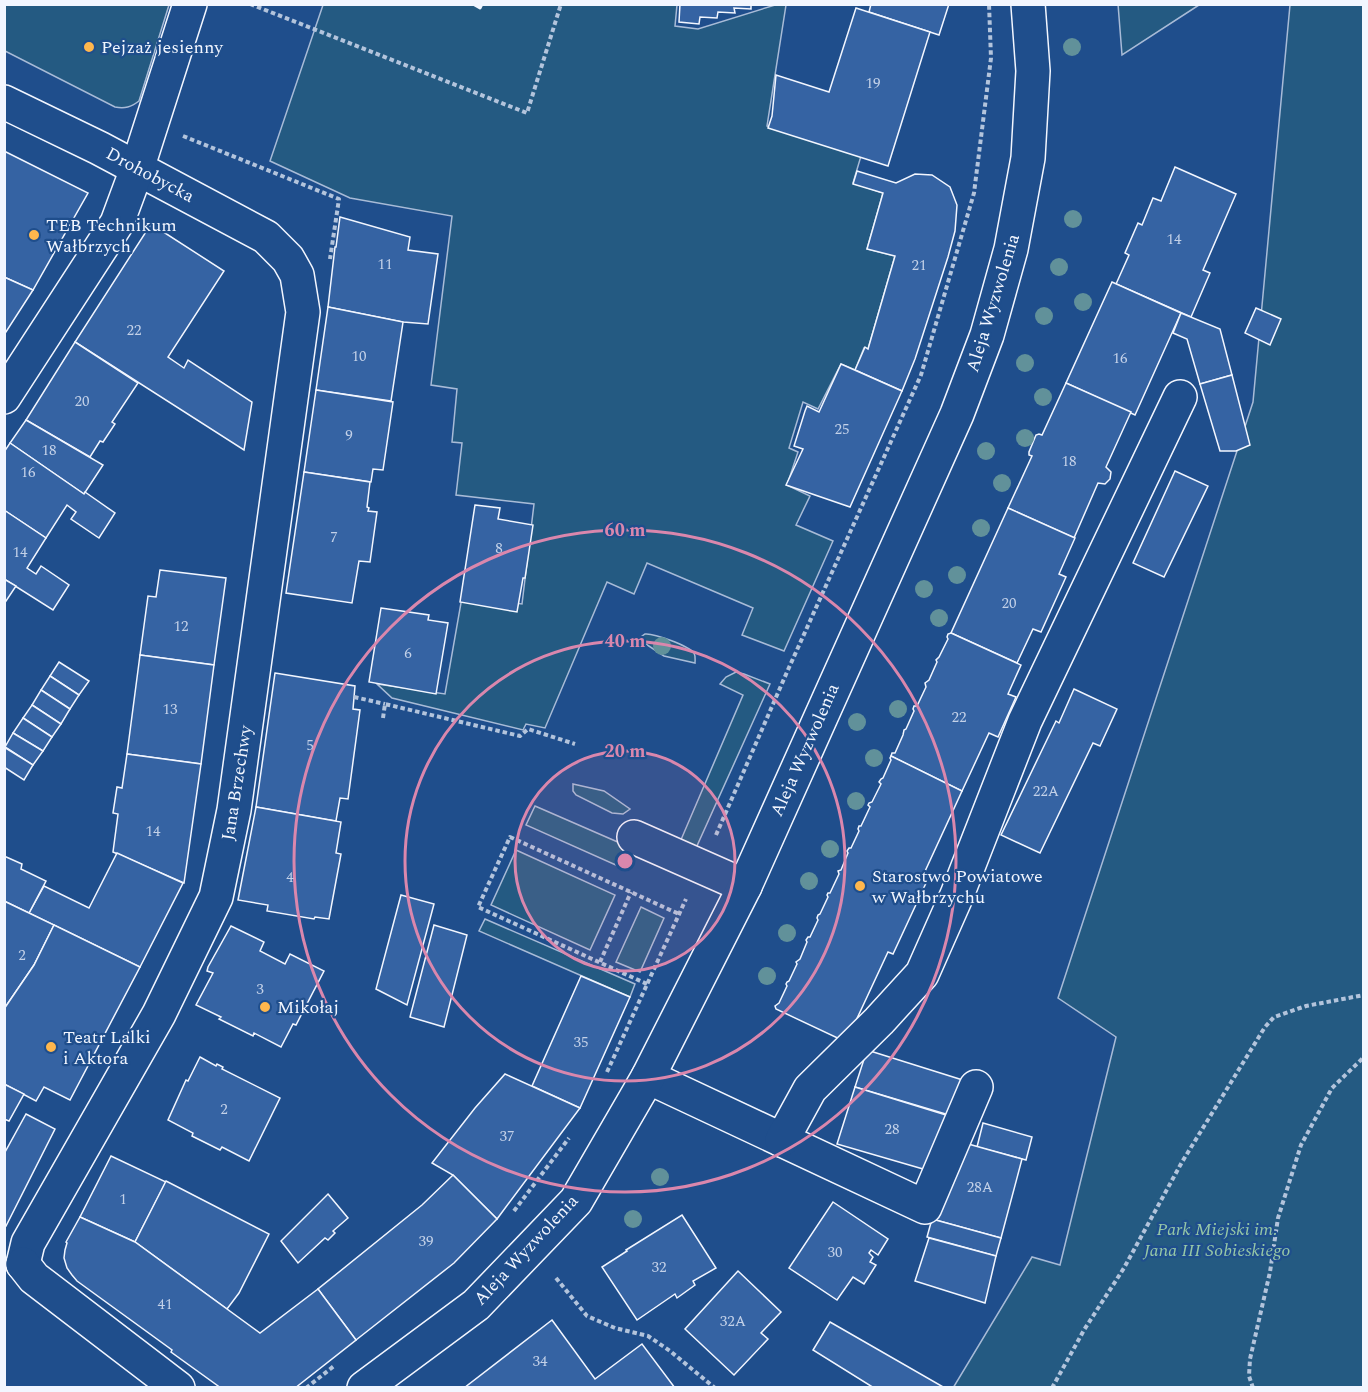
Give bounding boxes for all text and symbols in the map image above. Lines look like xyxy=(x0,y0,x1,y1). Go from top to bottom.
place label: Pejzaż jesienny xyxy=(101,34,224,61)
marker: Pejzaż jesienny xyxy=(82,40,96,54)
house number: 19 xyxy=(865,72,881,95)
street label: Drohobycka xyxy=(101,140,199,210)
place label: TEB Technikum Wałbrzych xyxy=(46,212,177,260)
marker: TEB Technikum Wałbrzych xyxy=(27,228,41,242)
house number: 14 xyxy=(1166,228,1182,251)
street label: Aleja Wyzwolenia xyxy=(959,230,1027,375)
house number: 11 xyxy=(377,253,393,276)
house number: 21 xyxy=(911,254,927,277)
house number: 22 xyxy=(126,319,142,342)
house number: 10 xyxy=(351,345,367,368)
house number: 16 xyxy=(1112,347,1128,370)
house number: 20 xyxy=(74,390,90,413)
house number: 25 xyxy=(834,418,850,441)
house number: 9 xyxy=(345,424,353,447)
house number: 18 xyxy=(41,439,57,462)
house number: 18 xyxy=(1061,450,1077,473)
house number: 16 xyxy=(20,461,36,484)
text: 60 m xyxy=(605,517,645,544)
house number: 7 xyxy=(330,526,338,549)
house number: 8 xyxy=(495,537,503,560)
house number: 14 xyxy=(12,541,28,564)
house number: 20 xyxy=(1001,592,1017,615)
house number: 12 xyxy=(173,615,189,638)
text: 40 m xyxy=(605,628,645,655)
house number: 6 xyxy=(404,642,412,665)
street label: Aleja Wyzwolenia xyxy=(764,679,847,821)
house number: 13 xyxy=(162,698,178,721)
house number: 22 xyxy=(951,706,967,729)
street label: Jana Brzechwy xyxy=(215,722,260,843)
house number: 5 xyxy=(306,734,314,757)
text: 20 m xyxy=(605,738,645,765)
house number: 22A xyxy=(1033,780,1059,803)
house number: 14 xyxy=(145,820,161,843)
centre of rings xyxy=(615,851,635,871)
place label: Starostwo Powiatowe w Wałbrzychu xyxy=(871,863,1043,911)
house number: 4 xyxy=(286,866,294,889)
marker: Starostwo Powiatowe w Wałbrzychu xyxy=(853,879,867,893)
house number: 2 xyxy=(18,944,26,967)
house number: 3 xyxy=(256,978,264,1001)
place label: Mikołaj xyxy=(277,994,339,1021)
marker: Mikołaj xyxy=(258,1000,272,1014)
place label: Teatr Lalki i Aktora xyxy=(63,1024,151,1072)
house number: 35 xyxy=(573,1031,589,1054)
marker: Teatr Lalki i Aktora xyxy=(44,1040,58,1054)
house number: 2 xyxy=(220,1098,228,1121)
house number: 28 xyxy=(884,1118,900,1141)
house number: 37 xyxy=(499,1125,515,1148)
house number: 28A xyxy=(967,1176,993,1199)
house number: 1 xyxy=(119,1188,127,1211)
street label: Aleja Wyzwolenia xyxy=(467,1188,585,1312)
park label: Park Miejski im. Jana III Sobieskiego xyxy=(1142,1216,1290,1264)
house number: 39 xyxy=(418,1230,434,1253)
house number: 30 xyxy=(827,1241,843,1264)
house number: 32 xyxy=(651,1256,667,1279)
house number: 41 xyxy=(157,1293,173,1316)
house number: 32A xyxy=(720,1310,746,1333)
house number: 34 xyxy=(532,1350,548,1373)

